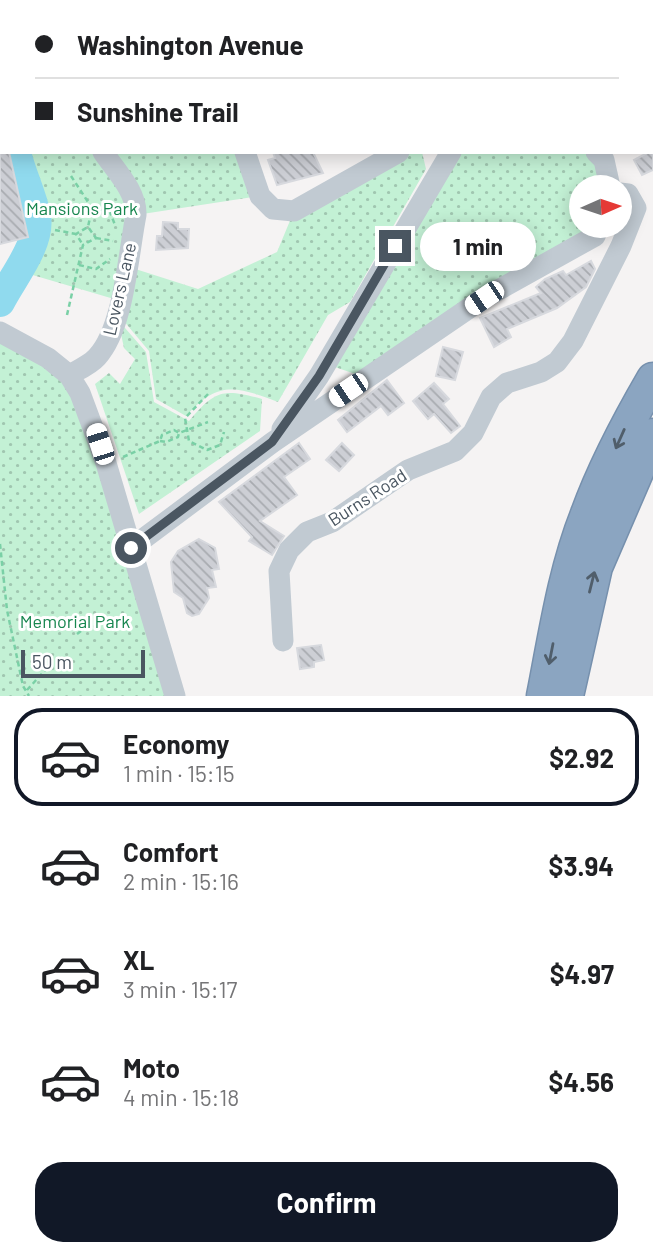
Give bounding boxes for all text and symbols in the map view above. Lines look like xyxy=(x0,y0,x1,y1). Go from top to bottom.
text: Washington Avenue xyxy=(77,29,304,60)
text: Sunshine Trail xyxy=(77,96,239,127)
north arrow xyxy=(569,175,632,238)
map controls xyxy=(569,175,632,238)
park label: Mansions Park xyxy=(26,197,138,219)
callout: 1 min xyxy=(420,222,535,270)
route end xyxy=(379,230,411,262)
text: 1 min xyxy=(453,232,503,260)
street label: Lovers Lane xyxy=(98,240,140,338)
car xyxy=(461,278,508,318)
car xyxy=(325,370,372,410)
car xyxy=(84,421,117,467)
one-way arrow xyxy=(613,428,626,449)
street label: Burns Road xyxy=(324,464,410,530)
route start xyxy=(115,532,147,564)
one-way arrow xyxy=(586,571,599,593)
park label: Memorial Park xyxy=(20,610,130,632)
one-way arrow xyxy=(543,642,557,665)
scale bar xyxy=(21,647,145,679)
text: 50 m xyxy=(32,650,72,673)
icon: car xyxy=(39,726,102,789)
text: Economy xyxy=(123,728,229,759)
text: $2.92 xyxy=(549,742,614,773)
text: 1 min · 15:15 xyxy=(123,759,235,787)
icon: car xyxy=(39,834,102,897)
text: Comfort xyxy=(123,836,219,867)
text: $3.94 xyxy=(549,850,614,881)
text: 2 min · 15:16 xyxy=(123,867,239,895)
icon: car xyxy=(39,942,102,1005)
text: XL xyxy=(123,944,154,975)
text: $4.97 xyxy=(550,958,614,989)
text: 3 min · 15:17 xyxy=(123,975,237,1003)
icon: car xyxy=(39,1050,102,1113)
text: Moto xyxy=(123,1052,180,1083)
text: $4.56 xyxy=(548,1066,614,1097)
text: 4 min · 15:18 xyxy=(123,1083,239,1111)
button: Confirm xyxy=(35,1162,618,1242)

